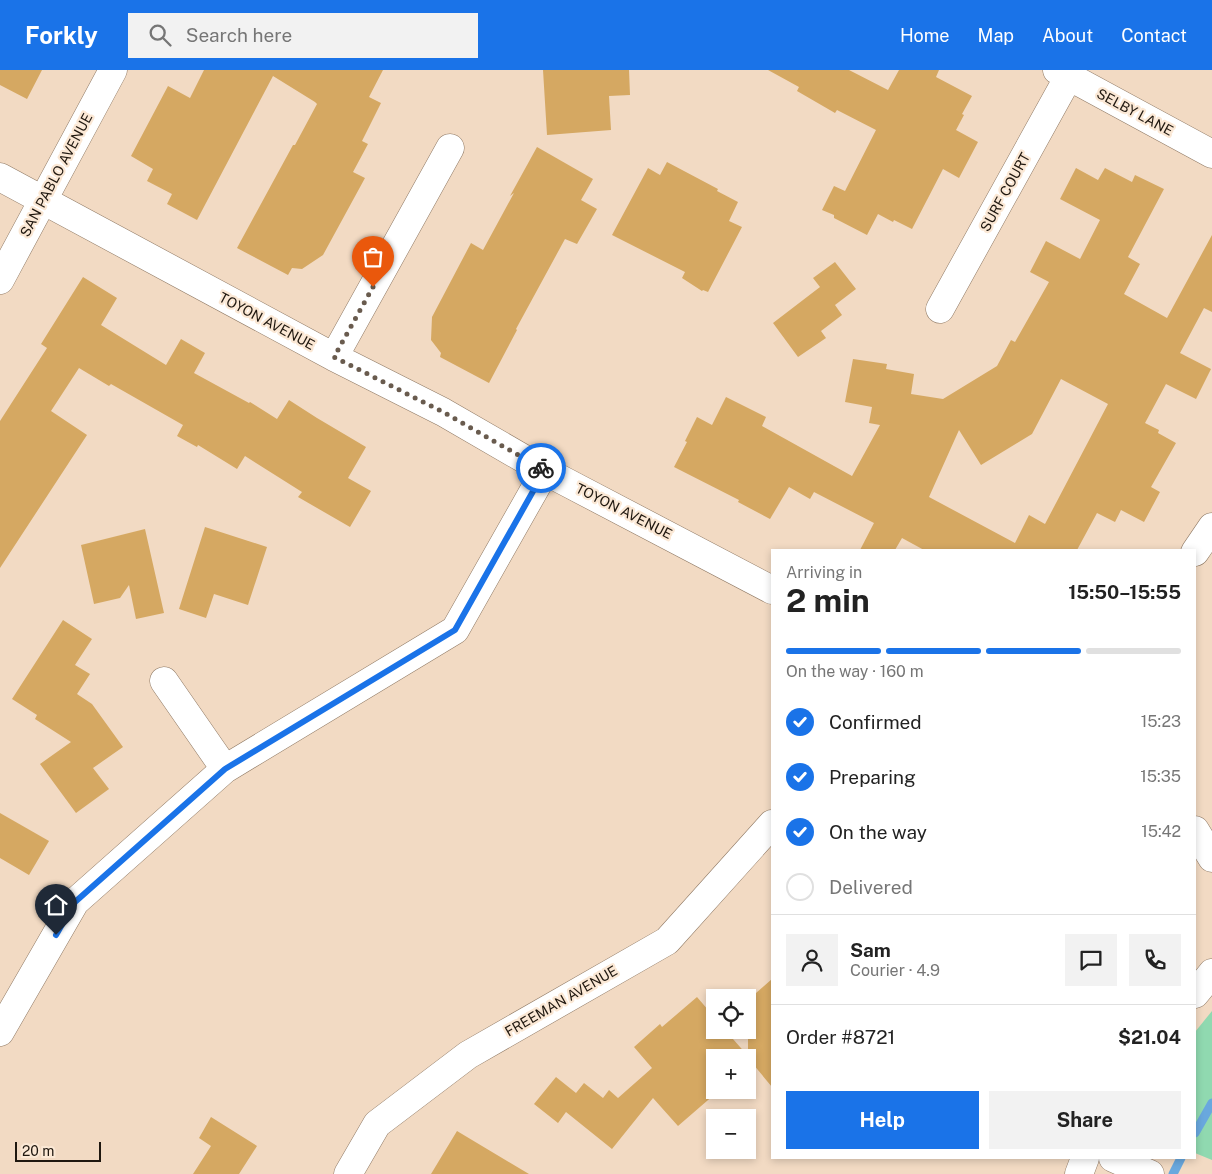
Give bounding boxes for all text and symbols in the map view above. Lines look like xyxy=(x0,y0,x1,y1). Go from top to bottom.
search box xyxy=(128,13,478,58)
text: Forkly xyxy=(25,21,98,49)
icon: search xyxy=(146,21,174,49)
text: Search here xyxy=(186,24,292,46)
text: Home xyxy=(900,25,950,46)
text: Map xyxy=(978,25,1014,46)
text: About xyxy=(1042,25,1093,46)
text: Contact xyxy=(1121,25,1187,46)
street label: SELBY LANE xyxy=(1094,85,1176,139)
street label: SAN PABLO AVENUE xyxy=(17,111,95,239)
street label: SURF COURT xyxy=(977,150,1033,234)
pin xyxy=(352,236,394,287)
icon: bag xyxy=(359,243,387,271)
street label: TOYON AVENUE xyxy=(216,289,318,353)
courier xyxy=(516,443,566,493)
icon: bike xyxy=(527,454,555,482)
street label: TOYON AVENUE xyxy=(573,480,675,542)
text: Arriving in xyxy=(786,563,862,582)
text: 15:50–15:55 xyxy=(1068,581,1181,603)
text: 2 min xyxy=(786,582,870,619)
text: On the way · 160 m xyxy=(786,662,924,681)
icon: check xyxy=(786,708,814,736)
text: Confirmed xyxy=(829,711,922,733)
text: 15:23 xyxy=(1141,712,1181,731)
icon: check xyxy=(786,763,814,791)
text: Preparing xyxy=(829,766,916,788)
text: 15:35 xyxy=(1140,767,1181,786)
icon: check xyxy=(786,818,814,846)
text: On the way xyxy=(829,821,927,843)
text: 15:42 xyxy=(1141,822,1181,841)
text: Delivered xyxy=(829,876,913,898)
pin xyxy=(35,884,77,935)
icon: home xyxy=(42,891,70,919)
button: person xyxy=(786,934,838,986)
button: chat xyxy=(1065,934,1117,986)
button: phone xyxy=(1129,934,1181,986)
text: Sam xyxy=(850,939,891,961)
text: Courier · 4.9 xyxy=(850,961,940,980)
street label: FREEMAN AVENUE xyxy=(502,962,620,1040)
map controls xyxy=(706,989,756,1159)
button: locate xyxy=(706,989,756,1039)
text: Order #8721 xyxy=(786,1026,895,1048)
text: $21.04 xyxy=(1118,1026,1181,1048)
button: + xyxy=(706,1049,756,1099)
button: Help xyxy=(786,1091,979,1149)
button: Share xyxy=(989,1091,1181,1149)
button: − xyxy=(706,1109,756,1159)
scale bar xyxy=(15,1139,101,1162)
text: 20 m xyxy=(22,1143,54,1159)

